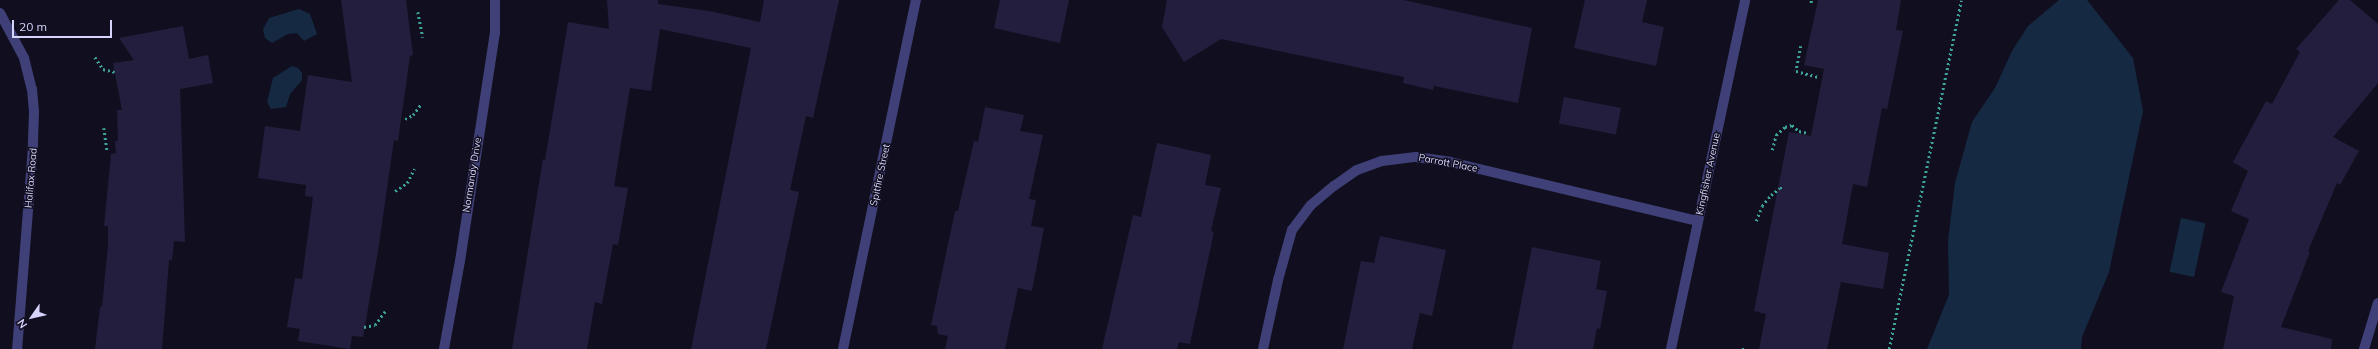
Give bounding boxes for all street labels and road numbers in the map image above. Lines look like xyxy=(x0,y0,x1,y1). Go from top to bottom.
street label: Kingfisher Avenue xyxy=(1693,132,1723,216)
street label: Normandy Drive xyxy=(460,137,484,213)
street label: Spitfire Street xyxy=(868,143,892,207)
street label: Halifax Road xyxy=(22,147,40,209)
street label: Parrott Place xyxy=(1418,151,1478,175)

